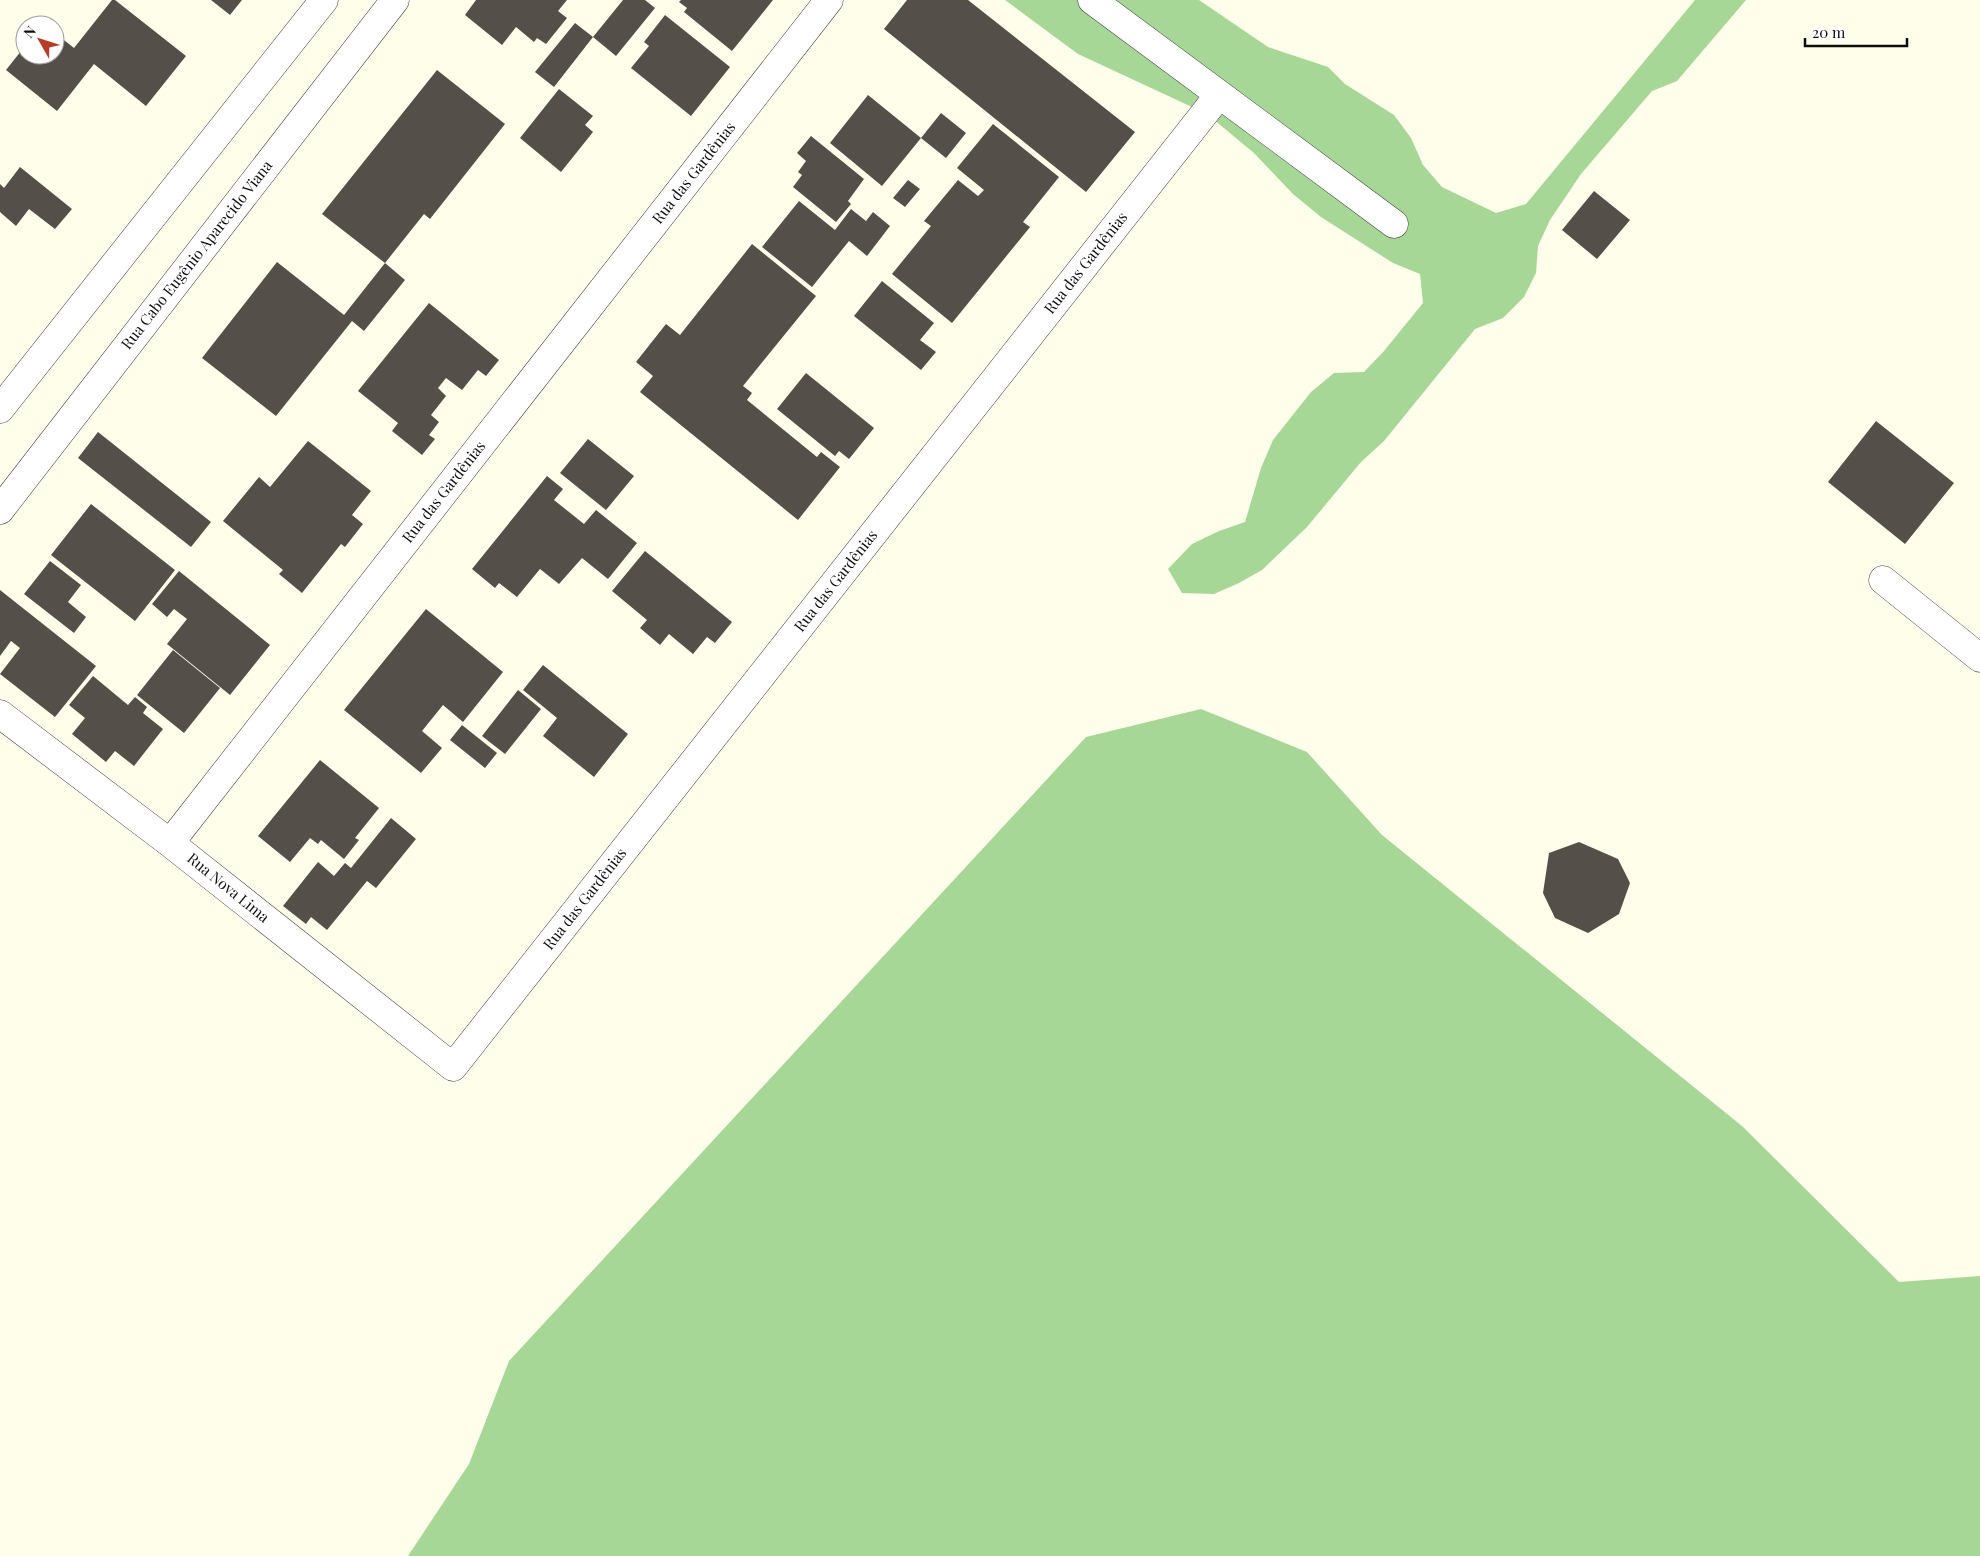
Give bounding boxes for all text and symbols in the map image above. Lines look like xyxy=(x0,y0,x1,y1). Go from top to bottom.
north arrow xyxy=(15,15,65,65)
scale bar xyxy=(1805,15,1908,47)
text: N xyxy=(19,22,40,41)
text: 20 m xyxy=(1812,22,1846,42)
street label: Rua das Gardênias xyxy=(647,117,739,227)
street label: Rua Cabo Eugênio Aparecido Viana xyxy=(116,155,277,353)
street label: Rua das Gardênias xyxy=(1039,207,1131,317)
street label: Rua das Gardênias xyxy=(397,436,489,546)
street label: Rua das Gardênias xyxy=(789,525,881,635)
street label: Rua das Gardênias xyxy=(538,843,630,953)
street label: Rua Nova Lima xyxy=(183,848,274,927)

